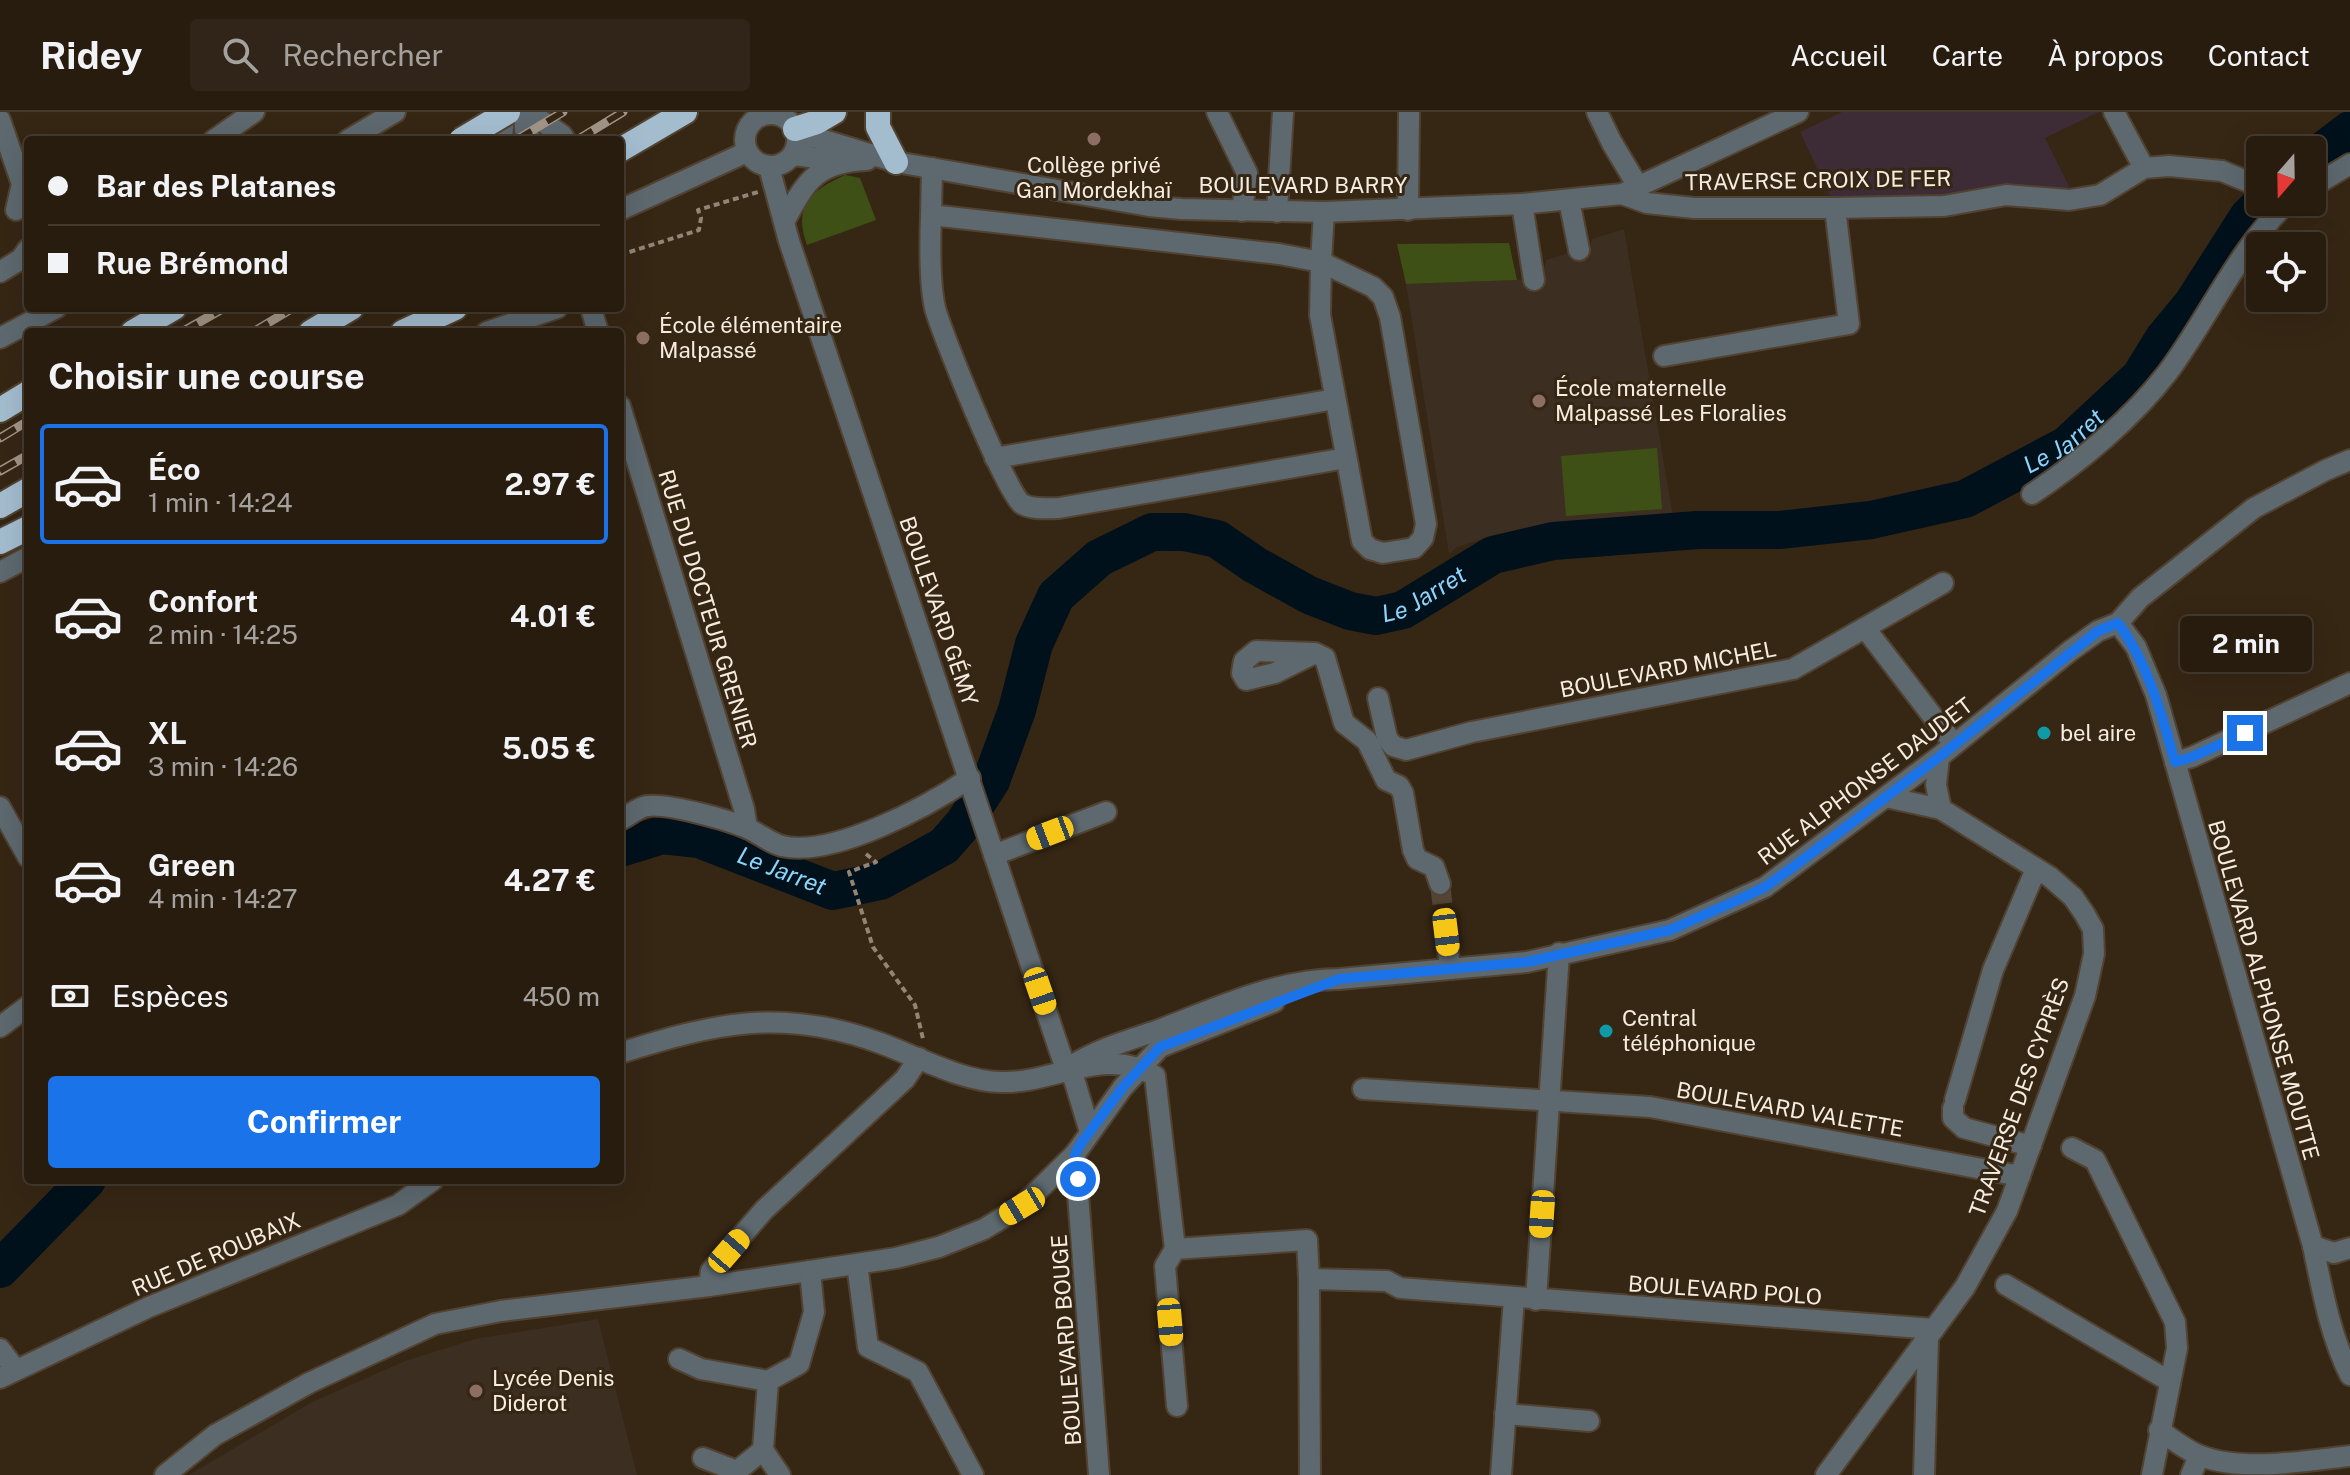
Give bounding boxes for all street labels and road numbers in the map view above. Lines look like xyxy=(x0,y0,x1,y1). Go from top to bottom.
street label: TRAVERSE CROIX DE FER xyxy=(1685,165,1951,195)
street label: BOULEVARD BARRY xyxy=(1199,172,1408,198)
street label: RUE DU DOCTEUR GRENIER xyxy=(653,467,763,751)
street label: BOULEVARD GÉMY xyxy=(894,513,984,710)
street label: BOULEVARD MICHEL xyxy=(1558,635,1778,703)
street label: RUE ALPHONSE DAUDET xyxy=(1753,692,1977,870)
street label: BOULEVARD ALPHONSE MOUTTE xyxy=(2203,817,2325,1163)
street label: TRAVERSE DES CYPRÈS xyxy=(1964,974,2074,1220)
street label: BOULEVARD VALETTE xyxy=(1674,1076,1906,1142)
street label: RUE DE ROUBAIX xyxy=(128,1207,304,1301)
street label: BOULEVARD BOUGE xyxy=(1046,1234,1086,1446)
street label: BOULEVARD POLO xyxy=(1627,1270,1823,1310)

